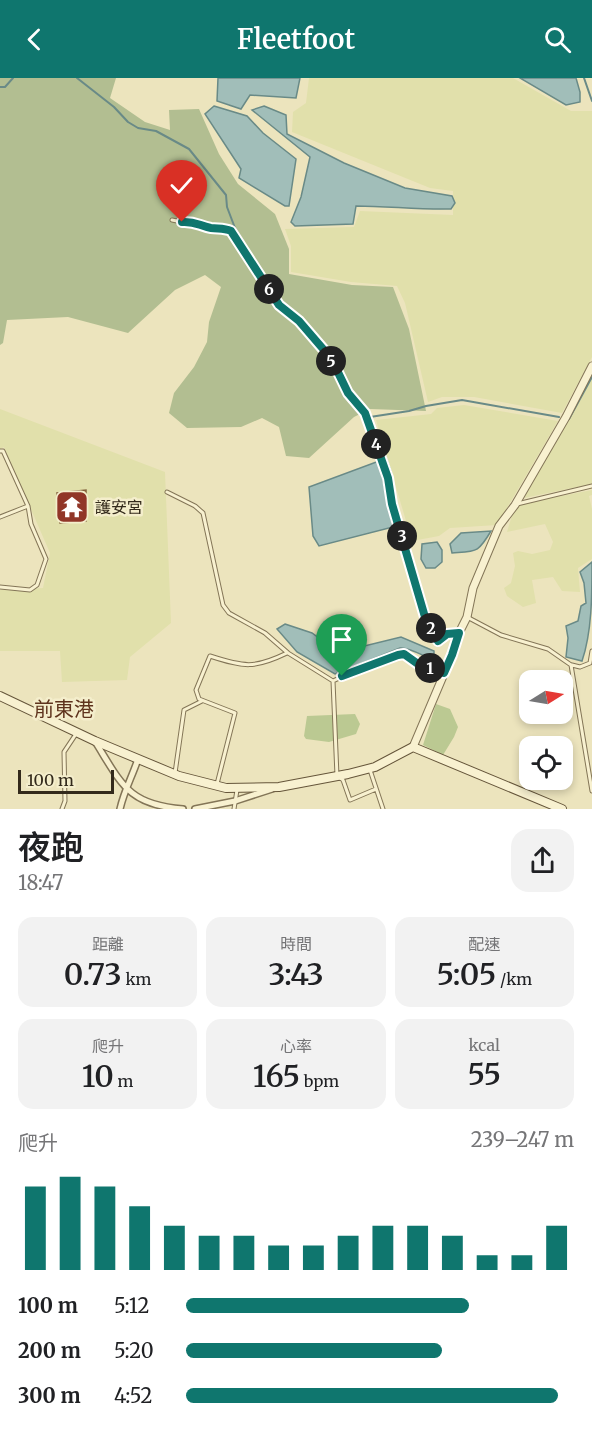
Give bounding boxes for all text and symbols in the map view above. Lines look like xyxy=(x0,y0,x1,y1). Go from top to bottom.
text: Fleetfoot xyxy=(237,22,355,56)
icon: back xyxy=(18,23,51,56)
icon: search xyxy=(541,23,574,56)
pin xyxy=(156,160,207,222)
icon: check xyxy=(165,169,198,202)
pin: 6 xyxy=(254,274,284,304)
text: 6 xyxy=(264,279,274,299)
pin: 5 xyxy=(316,346,346,376)
text: 5 xyxy=(326,351,336,371)
pin: 4 xyxy=(361,429,391,459)
text: 4 xyxy=(371,434,381,454)
temple icon: 護安宮 xyxy=(54,489,90,525)
place label: 護安宮 xyxy=(95,497,143,517)
pin: 3 xyxy=(387,521,417,551)
text: 3 xyxy=(397,526,407,546)
pin: 2 xyxy=(416,613,446,643)
pin xyxy=(316,614,367,676)
text: 2 xyxy=(426,618,436,638)
icon: arrive xyxy=(325,623,358,656)
pin: 1 xyxy=(415,653,445,683)
text: 1 xyxy=(426,658,434,678)
north arrow xyxy=(519,670,573,724)
map controls xyxy=(519,670,573,790)
district label: 前東港 xyxy=(34,696,94,721)
button: locate xyxy=(519,736,573,790)
scale bar xyxy=(18,767,114,794)
text: 100 m xyxy=(27,770,74,790)
text: 夜跑 xyxy=(18,827,84,868)
button: share xyxy=(511,829,574,892)
text: 18:47 xyxy=(18,870,63,895)
text: 距離 xyxy=(92,934,124,954)
text: 時間 xyxy=(280,934,312,954)
text: 配速 xyxy=(468,934,500,954)
text: 0.73 xyxy=(64,955,122,993)
text: 3:43 xyxy=(268,955,324,993)
text: 5:05 xyxy=(436,955,496,993)
text: km xyxy=(122,969,151,989)
text: /km xyxy=(496,969,532,989)
text: kcal xyxy=(469,1035,500,1055)
text: 爬升 xyxy=(92,1036,124,1056)
text: 心率 xyxy=(280,1036,312,1056)
text: 55 xyxy=(468,1055,501,1093)
text: 10 xyxy=(82,1057,114,1095)
text: 165 xyxy=(253,1057,300,1095)
text: m xyxy=(114,1071,133,1091)
text: bpm xyxy=(300,1071,339,1091)
text: 239–247 m xyxy=(471,1127,574,1152)
text: 爬升 xyxy=(18,1130,58,1155)
text: 100 m xyxy=(18,1293,78,1318)
text: 5:12 xyxy=(114,1293,150,1318)
text: 200 m xyxy=(18,1338,81,1363)
text: 5:20 xyxy=(114,1338,154,1363)
text: 300 m xyxy=(18,1383,81,1408)
text: 4:52 xyxy=(114,1383,152,1408)

